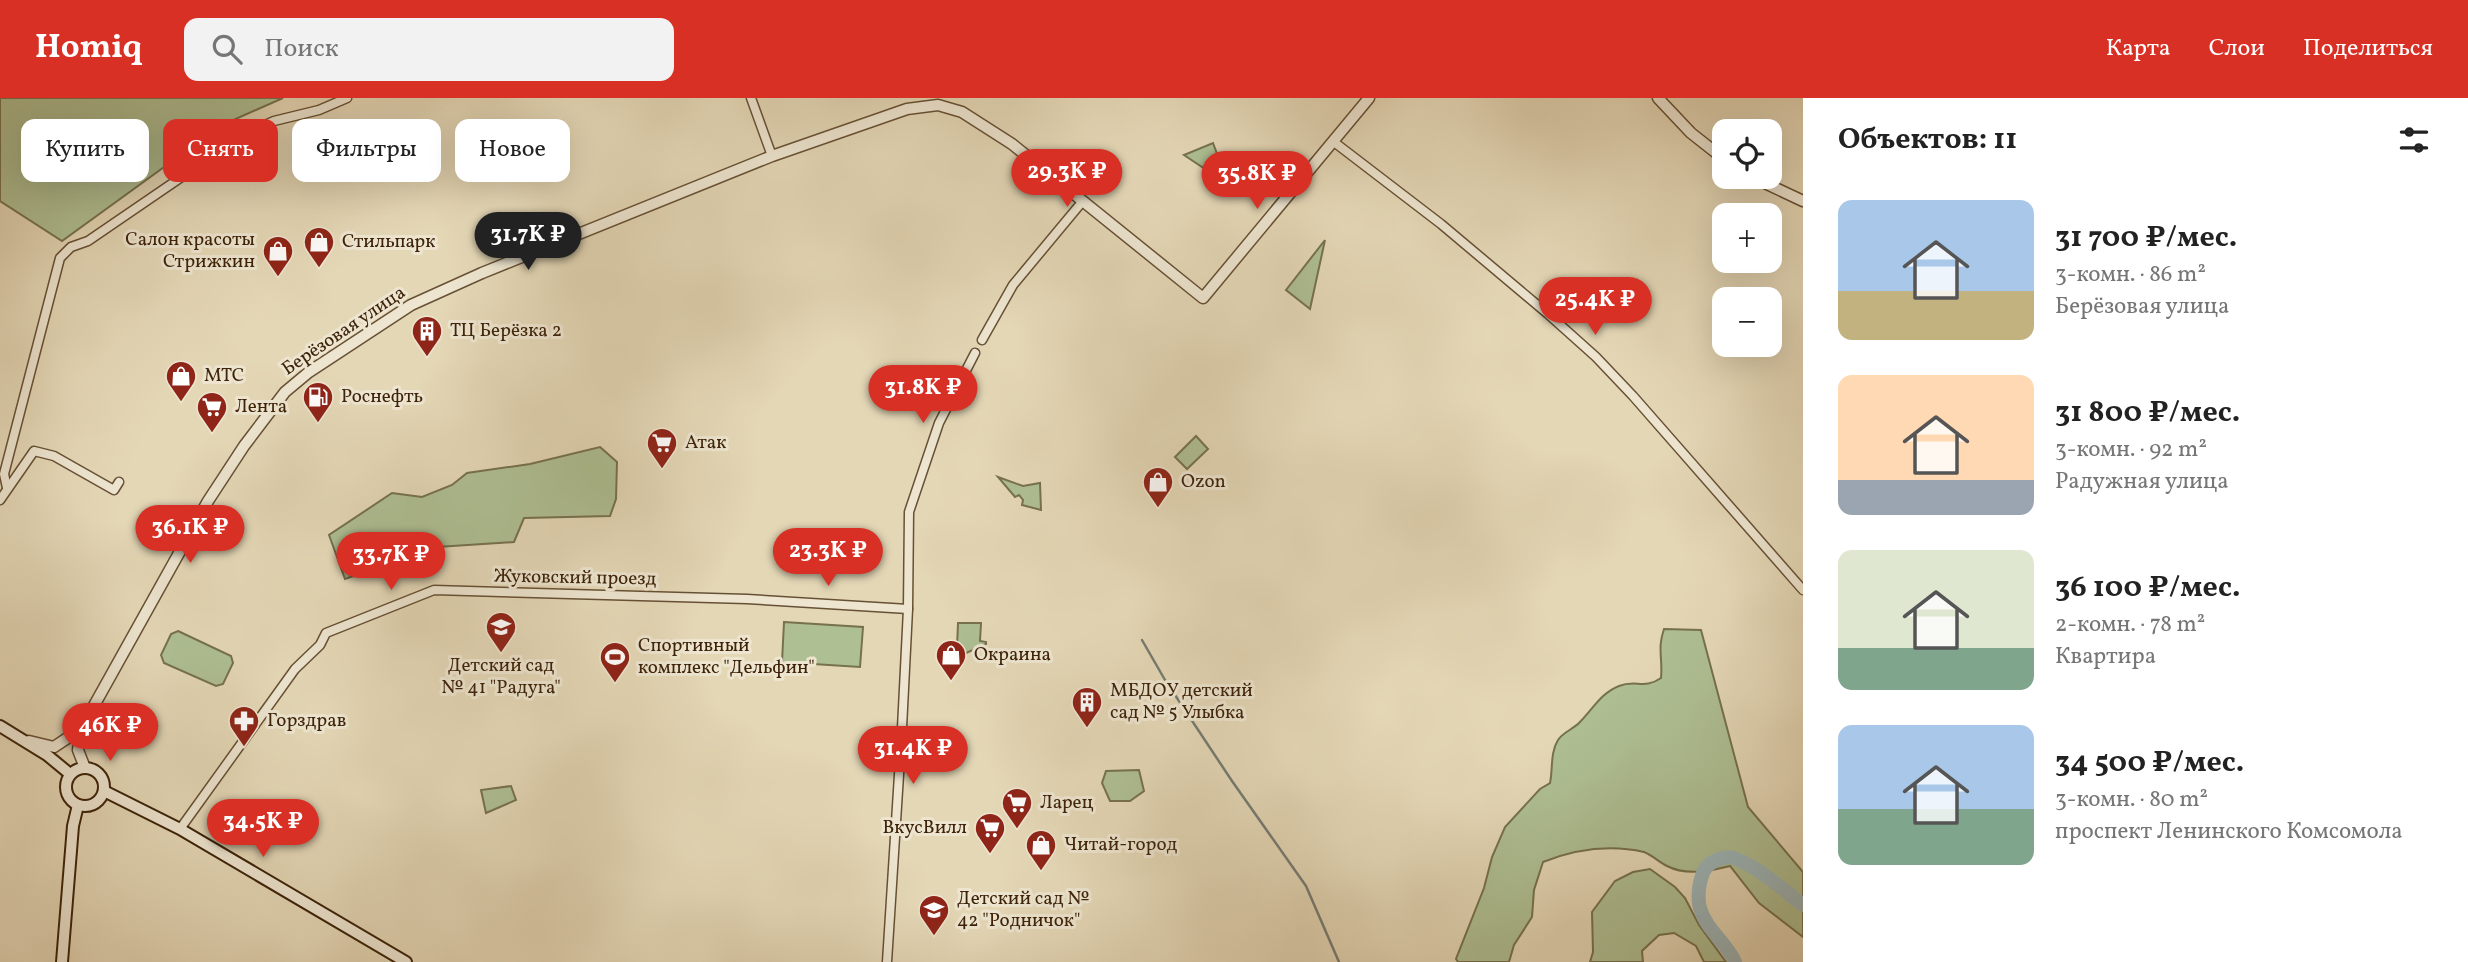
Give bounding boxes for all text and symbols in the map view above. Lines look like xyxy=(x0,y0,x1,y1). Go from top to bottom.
search box xyxy=(184,18,674,81)
text: Homiq xyxy=(35,26,142,72)
icon: search xyxy=(208,30,246,68)
text: Поиск xyxy=(264,31,339,67)
text: Карта xyxy=(2106,32,2171,66)
text: Слои xyxy=(2209,32,2265,66)
text: Поделиться xyxy=(2303,32,2433,66)
chip: Купить xyxy=(21,119,149,182)
chip: Снять xyxy=(163,119,278,182)
chip: Фильтры xyxy=(292,119,441,182)
chip: Новое xyxy=(455,119,570,182)
map controls xyxy=(1712,119,1782,357)
button: locate xyxy=(1712,119,1782,189)
text: Объектов: 11 xyxy=(1838,119,2017,161)
icon: filters xyxy=(2395,121,2433,159)
pin: 29.3K ₽ xyxy=(1002,150,1132,209)
pin: 35.8K ₽ xyxy=(1192,152,1322,211)
text: 29.3K ₽ xyxy=(1027,156,1107,188)
text: 35.8K ₽ xyxy=(1218,158,1296,190)
button: + xyxy=(1712,203,1782,273)
pin: 31.7K ₽ xyxy=(463,212,593,272)
text: 31 700 ₽/мес. xyxy=(2055,217,2237,259)
text: 31.7K ₽ xyxy=(491,219,565,251)
shop icon: Стильпарк xyxy=(302,225,336,269)
place label: Салон красоты Стрижкин xyxy=(125,227,255,275)
icon: home xyxy=(1894,228,1978,312)
place label: Стильпарк xyxy=(342,229,435,255)
shop icon: Салон красоты Стрижкин xyxy=(261,234,295,278)
text: 3-комн. · 86 m² xyxy=(2055,259,2206,291)
pin: 25.4K ₽ xyxy=(1530,278,1660,337)
street label: Берёзовая улица xyxy=(277,280,411,382)
text: 25.4K ₽ xyxy=(1555,284,1635,316)
button: − xyxy=(1712,287,1782,357)
text: Берёзовая улица xyxy=(2055,291,2229,323)
building icon: ТЦ Берёзка 2 xyxy=(410,314,444,358)
place label: ТЦ Берёзка 2 xyxy=(450,318,562,344)
shop icon: МТС xyxy=(164,359,198,403)
place label: МТС xyxy=(204,363,244,389)
pin: 31.8K ₽ xyxy=(858,366,988,425)
text: 31.8K ₽ xyxy=(884,372,962,404)
fuel station icon: Роснефть xyxy=(301,380,335,424)
place label: Роснефть xyxy=(341,384,423,410)
supermarket icon: Лента xyxy=(195,390,229,434)
text: 31 800 ₽/мес. xyxy=(2055,392,2240,434)
place label: Лента xyxy=(235,394,287,420)
icon: home xyxy=(1894,403,1978,487)
supermarket icon: Атак xyxy=(645,426,679,470)
place label: Атак xyxy=(685,430,726,456)
text: 3-комн. · 92 m² xyxy=(2055,434,2207,466)
shop icon: Ozon xyxy=(1141,465,1175,509)
text: Радужная улица xyxy=(2055,466,2229,498)
place label: Ozon xyxy=(1181,469,1226,495)
pin: 36.1K ₽ xyxy=(125,505,255,565)
text: 36.1K ₽ xyxy=(151,512,229,544)
pin: 23.3K ₽ xyxy=(763,528,893,588)
pin: 33.7K ₽ xyxy=(326,532,456,592)
text: 23.3K ₽ xyxy=(789,535,867,567)
text: 33.7K ₽ xyxy=(352,539,430,571)
street label: Жуковский проезд xyxy=(493,564,657,592)
text: 36 100 ₽/мес. xyxy=(2055,567,2240,609)
icon: home xyxy=(1894,578,1978,662)
text: 2-комн. · 78 m² xyxy=(2055,609,2205,641)
school or university icon: Детский сад № 41 "Радуга" xyxy=(484,610,518,654)
place label: Спортивный комплекс "Дельфин" xyxy=(638,633,815,681)
shop icon: Окраина xyxy=(934,638,968,682)
sports icon: Спортивный комплекс "Дельфин" xyxy=(598,640,632,684)
text: Квартира xyxy=(2055,641,2156,673)
place label: Окраина xyxy=(974,642,1051,668)
place label: Детский сад № 41 "Радуга" xyxy=(441,653,561,701)
place label: МБДОУ детский сад № 5 Улыбка xyxy=(1110,678,1253,726)
building icon: МБДОУ детский сад № 5 Улыбка xyxy=(1070,685,1104,729)
pin: 46K ₽ xyxy=(61,704,159,763)
pharmacy icon: Горздрав xyxy=(227,704,261,748)
place label: Горздрав xyxy=(267,708,346,734)
text: 46K ₽ xyxy=(78,710,142,742)
pin: 31.4K ₽ xyxy=(848,726,978,786)
text: 31.4K ₽ xyxy=(874,733,952,765)
text: 34 500 ₽/мес. xyxy=(2055,742,2244,784)
icon: home xyxy=(1894,753,1978,837)
text: 3-комн. · 80 m² xyxy=(2055,784,2208,816)
supermarket icon: Ларец xyxy=(1000,786,1034,830)
place label: Ларец xyxy=(1040,790,1094,816)
pin: 34.5K ₽ xyxy=(198,800,328,859)
text: 34.5K ₽ xyxy=(223,806,303,838)
supermarket icon: ВкусВилл xyxy=(973,811,1007,855)
place label: ВкусВилл xyxy=(882,815,967,841)
text: проспект Ленинского Комсомола xyxy=(2055,816,2403,848)
shop icon: Читай-город xyxy=(1024,828,1058,872)
place label: Читай-город xyxy=(1064,832,1177,858)
place label: Детский сад № 42 "Родничок" xyxy=(957,886,1089,934)
school or university icon: Детский сад № 42 "Родничок" xyxy=(917,893,951,937)

